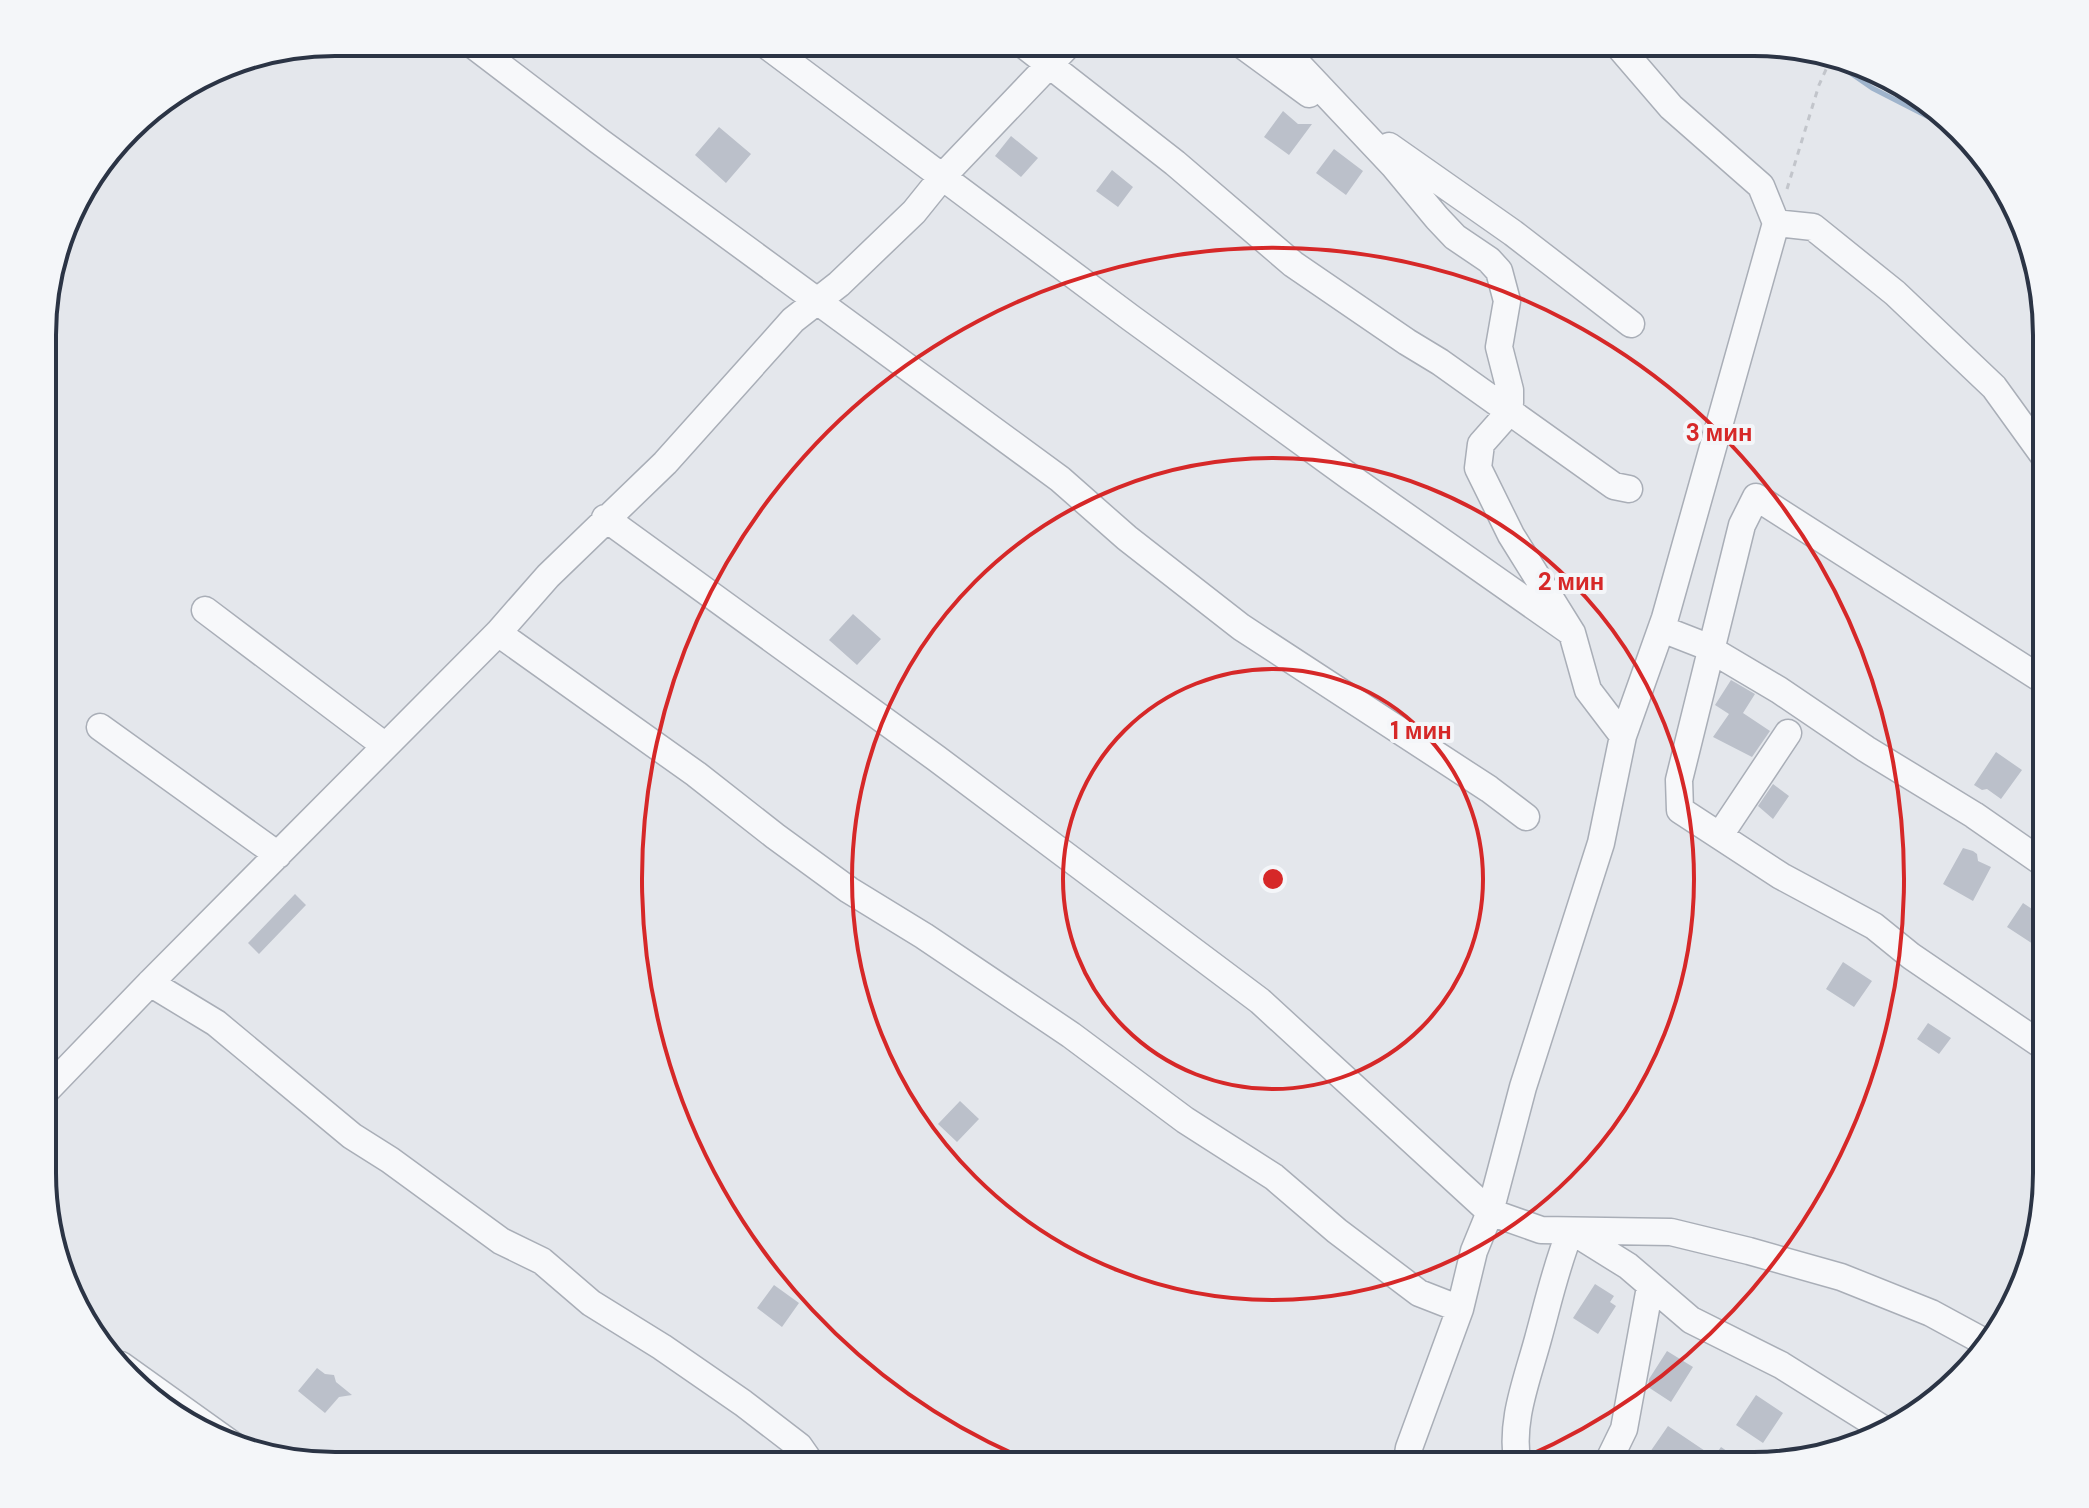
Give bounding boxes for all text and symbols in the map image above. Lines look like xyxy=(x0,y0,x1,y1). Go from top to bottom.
text: 3 мин xyxy=(1685,417,1753,448)
text: 2 мин xyxy=(1538,566,1604,597)
text: 1 мин xyxy=(1390,715,1452,746)
centre of rings xyxy=(1259,865,1287,893)

